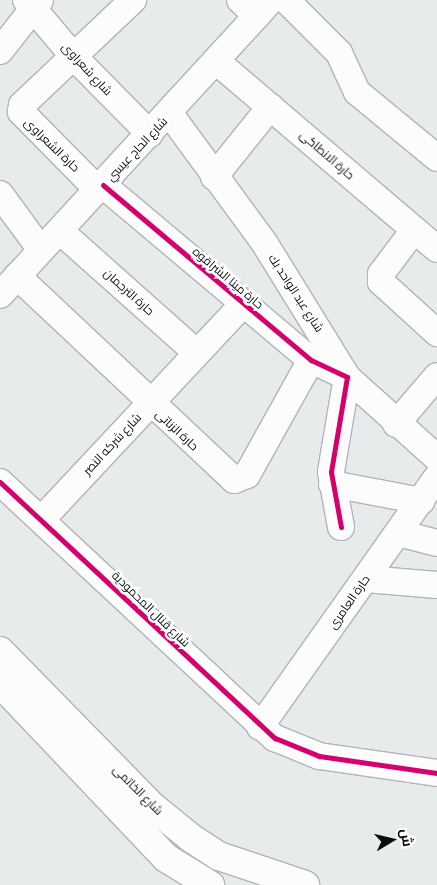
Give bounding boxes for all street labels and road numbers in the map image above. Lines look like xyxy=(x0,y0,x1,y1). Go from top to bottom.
street label: شارع شعراوى xyxy=(59,40,115,98)
street label: شارع الحاج عيسي xyxy=(104,114,170,184)
street label: حارة الشعراوى xyxy=(21,115,83,175)
street label: حارة الانطاكى xyxy=(297,127,357,183)
street label: حارة مينا الشراقوه xyxy=(190,244,266,312)
street label: شارع عبد الواحد بك xyxy=(265,251,327,335)
street label: حارة الترجمان xyxy=(101,266,157,318)
street label: حارة الزناتى xyxy=(153,407,201,453)
street label: شارع شركه النصر xyxy=(80,410,144,478)
street label: شارع قنال المحمودية xyxy=(109,568,193,650)
street label: حارة العامرى xyxy=(325,572,373,632)
street label: شارع الخاتمى xyxy=(110,762,166,818)

